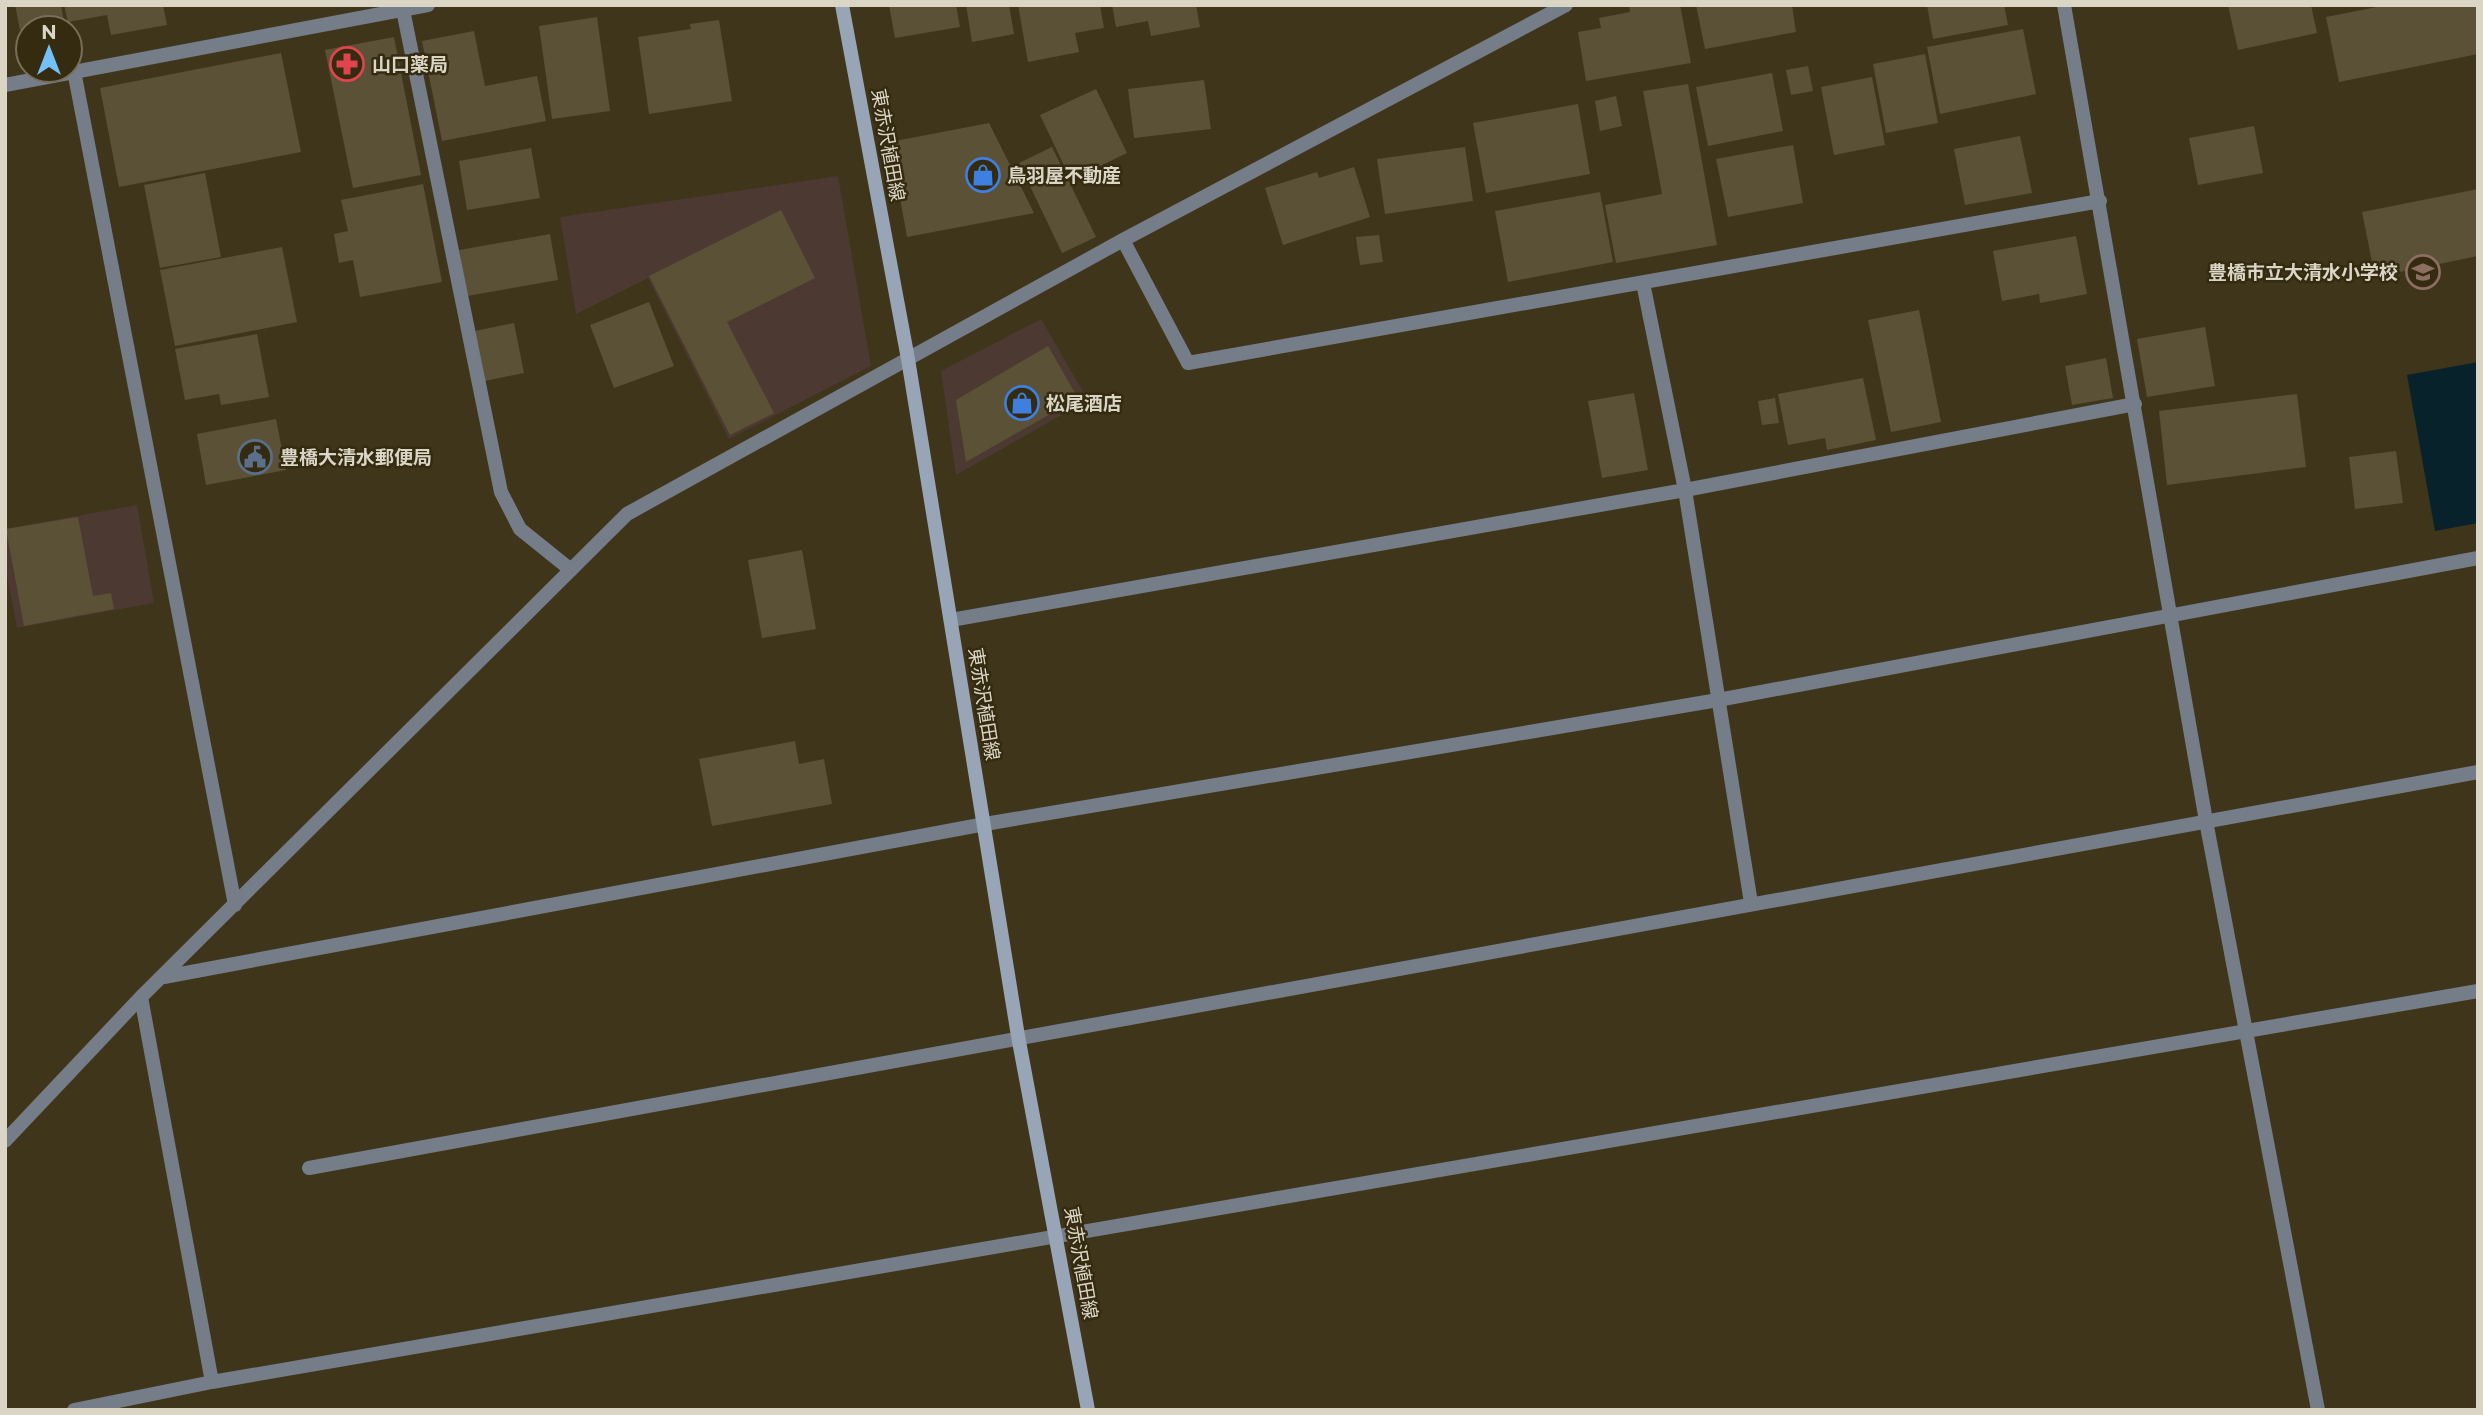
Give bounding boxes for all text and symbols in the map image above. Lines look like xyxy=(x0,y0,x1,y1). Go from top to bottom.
north arrow xyxy=(14,14,84,84)
text: N xyxy=(41,21,57,44)
pharmacy icon: 山口薬局 xyxy=(328,45,366,83)
place label: 山口薬局 xyxy=(372,53,448,76)
street label: 東赤沢植田線 xyxy=(867,87,909,203)
shop icon: 鳥羽屋不動産 xyxy=(964,156,1002,194)
place label: 鳥羽屋不動産 xyxy=(1007,164,1121,187)
school or university icon: 豊橋市立大清水小学校 xyxy=(2404,253,2442,291)
place label: 豊橋市立大清水小学校 xyxy=(2208,261,2398,284)
shop icon: 松尾酒店 xyxy=(1003,384,1041,422)
place label: 松尾酒店 xyxy=(1046,392,1122,415)
public building icon: 豊橋大清水郵便局 xyxy=(236,438,274,476)
place label: 豊橋大清水郵便局 xyxy=(280,446,432,469)
street label: 東赤沢植田線 xyxy=(964,646,1004,762)
street label: 東赤沢植田線 xyxy=(1060,1205,1102,1321)

